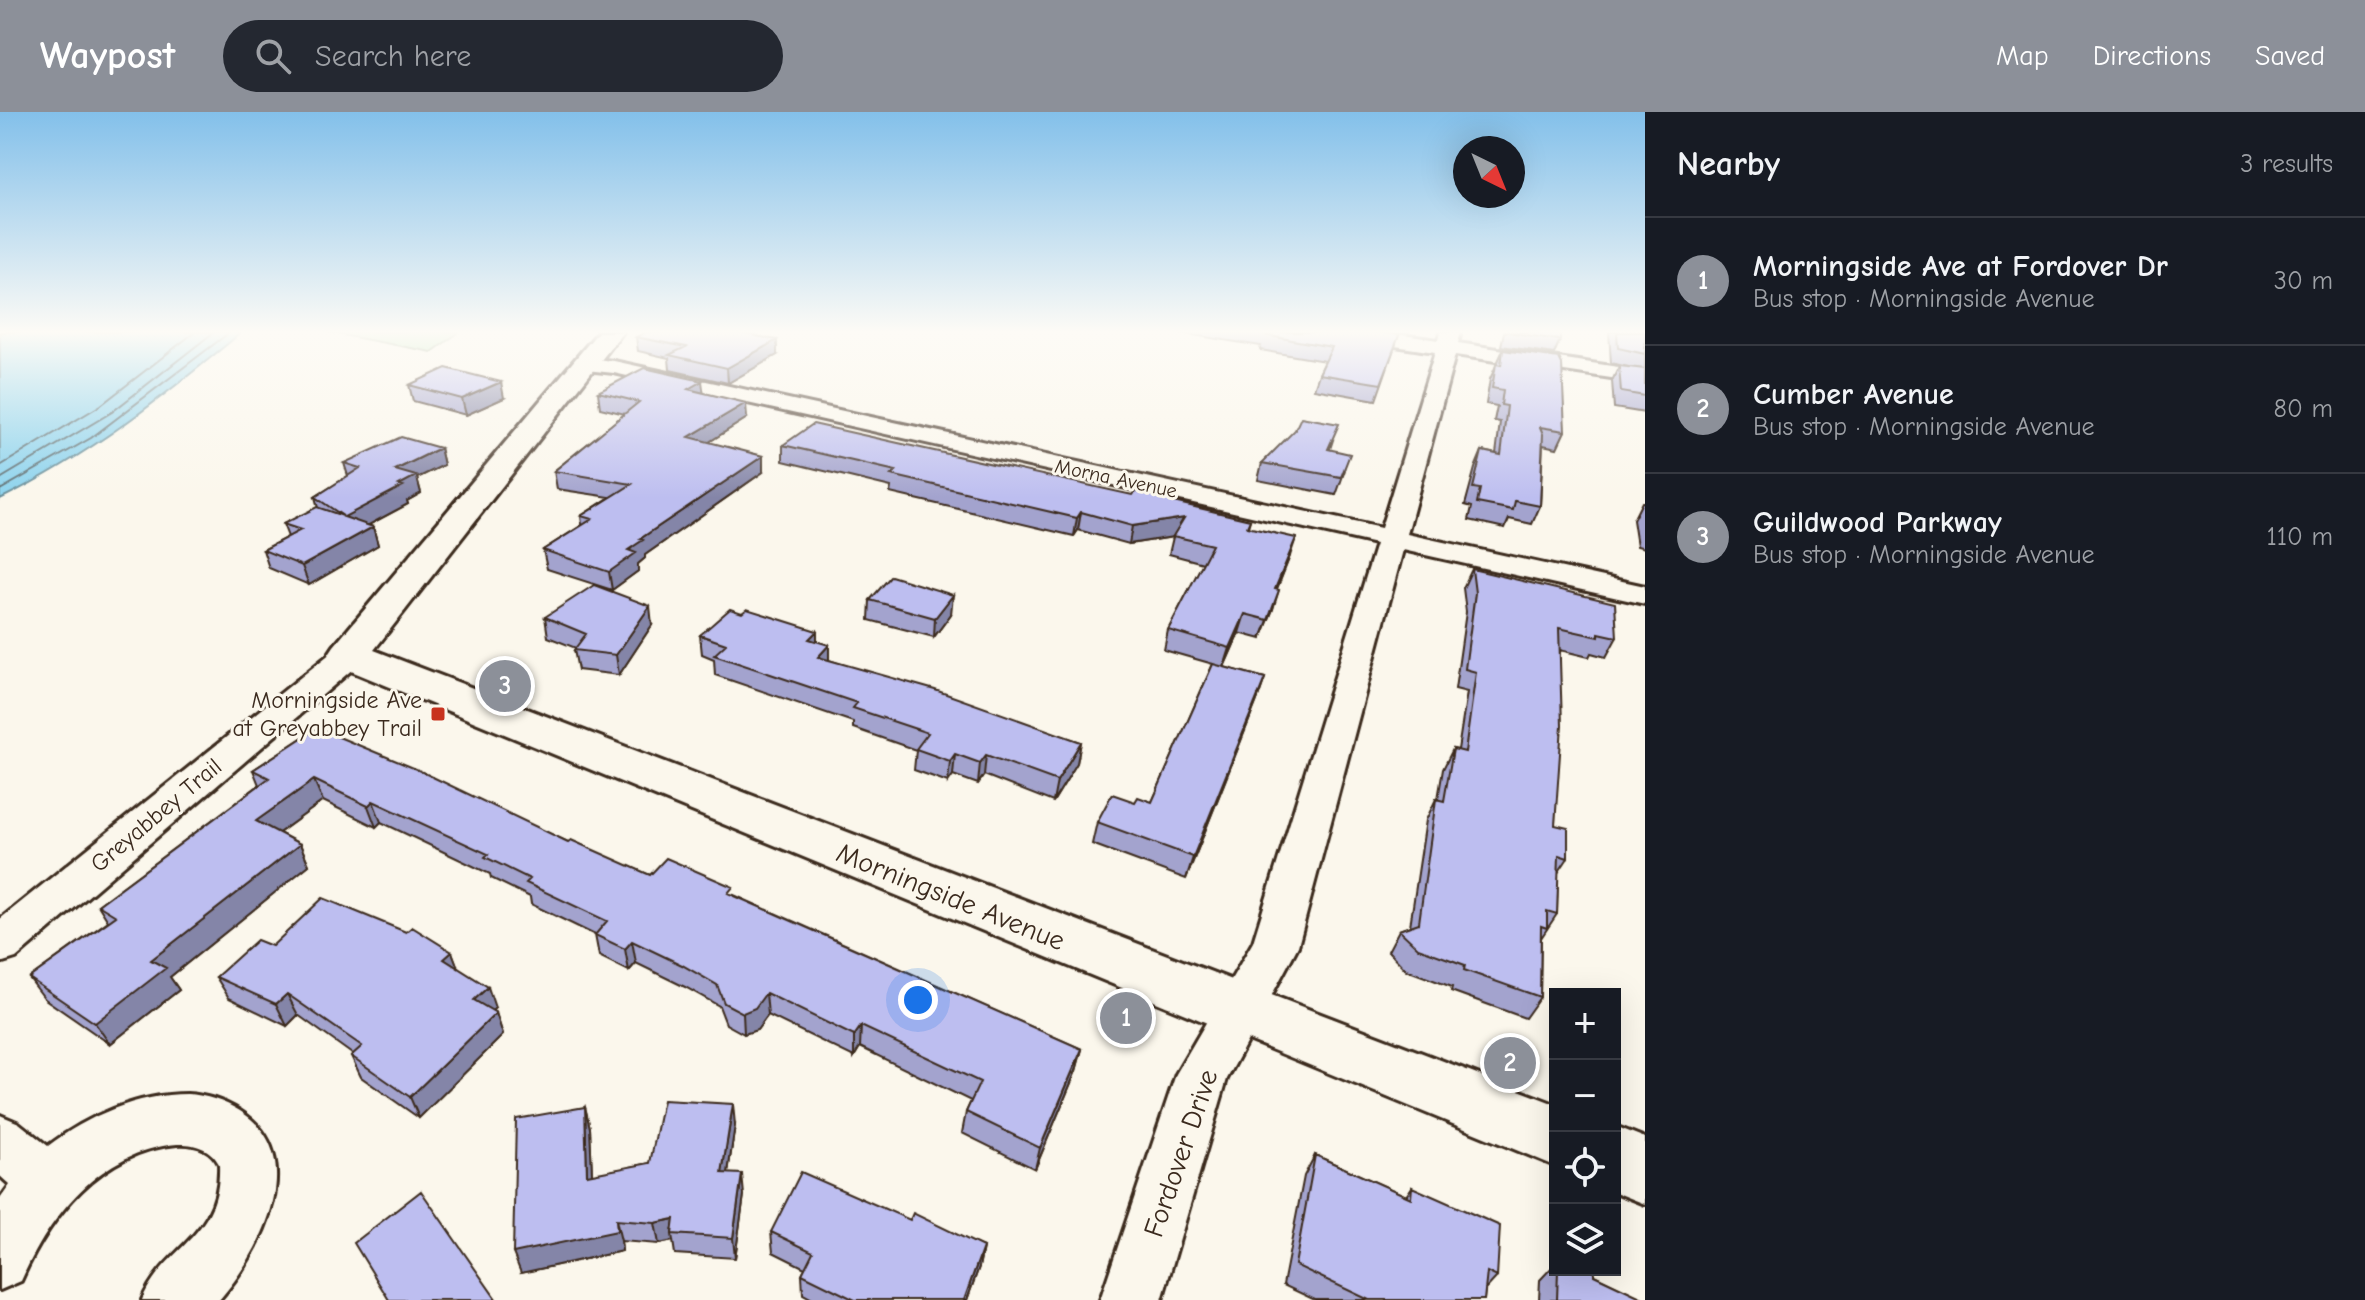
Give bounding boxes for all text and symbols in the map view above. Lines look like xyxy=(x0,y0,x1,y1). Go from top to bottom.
search box xyxy=(223,20,783,92)
text: Waypost xyxy=(40,34,175,78)
icon: search xyxy=(251,34,295,78)
text: Search here xyxy=(315,39,471,74)
text: Map xyxy=(1996,40,2049,72)
text: Directions xyxy=(2093,40,2211,72)
text: Saved xyxy=(2255,40,2325,72)
north arrow xyxy=(1453,136,1525,208)
text: Nearby xyxy=(1677,144,1780,184)
text: 3 results xyxy=(2240,149,2333,179)
text: Morningside Ave at Fordover Dr xyxy=(1753,249,2168,284)
text: 1 xyxy=(1698,266,1708,296)
text: 30 m xyxy=(2274,266,2333,296)
text: Bus stop · Morningside Avenue xyxy=(1753,284,2095,314)
text: Cumber Avenue xyxy=(1753,377,1954,412)
text: 2 xyxy=(1697,394,1709,424)
text: 80 m xyxy=(2274,394,2333,424)
text: Bus stop · Morningside Avenue xyxy=(1753,412,2095,442)
street label: Morna Avenue xyxy=(1053,454,1179,503)
text: Guildwood Parkway xyxy=(1753,505,2002,540)
text: 3 xyxy=(1697,522,1709,552)
text: 110 m xyxy=(2266,522,2333,552)
text: Bus stop · Morningside Avenue xyxy=(1753,540,2095,570)
pin: 3 xyxy=(479,656,531,716)
place label: Morningside Ave at Greyabbey Trail xyxy=(233,686,422,742)
marker: Morningside Ave at Greyabbey Trail xyxy=(429,705,447,723)
street label: Greyabbey Trail xyxy=(85,752,227,878)
street label: Morningside Avenue xyxy=(832,837,1069,957)
your location xyxy=(898,980,938,1020)
pin: 1 xyxy=(1100,988,1152,1048)
map controls xyxy=(1549,988,1621,1276)
button: + xyxy=(1549,988,1621,1060)
pin: 2 xyxy=(1484,1033,1536,1093)
button: − xyxy=(1549,1060,1621,1132)
street label: Fordover Drive xyxy=(1137,1065,1225,1241)
button: locate xyxy=(1549,1132,1621,1204)
button: layers xyxy=(1549,1204,1621,1276)

